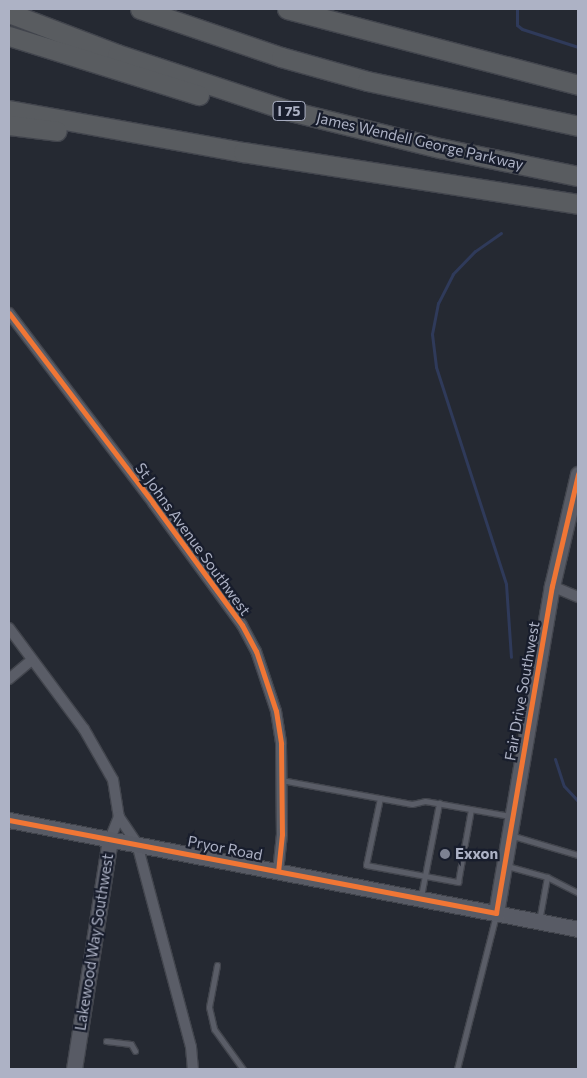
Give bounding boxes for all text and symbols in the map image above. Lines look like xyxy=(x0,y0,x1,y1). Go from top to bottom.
road number: I 75 xyxy=(272,100,306,122)
street label: James Wendell George Parkway xyxy=(315,108,525,174)
street label: St Johns Avenue Southwest xyxy=(132,459,254,619)
street label: Fair Drive Southwest xyxy=(501,620,543,762)
street label: Pryor Road xyxy=(186,832,264,864)
place label: Exxon xyxy=(455,845,498,863)
marker: Exxon xyxy=(439,848,451,860)
street label: Lakewood Way Southwest xyxy=(71,852,117,1032)

